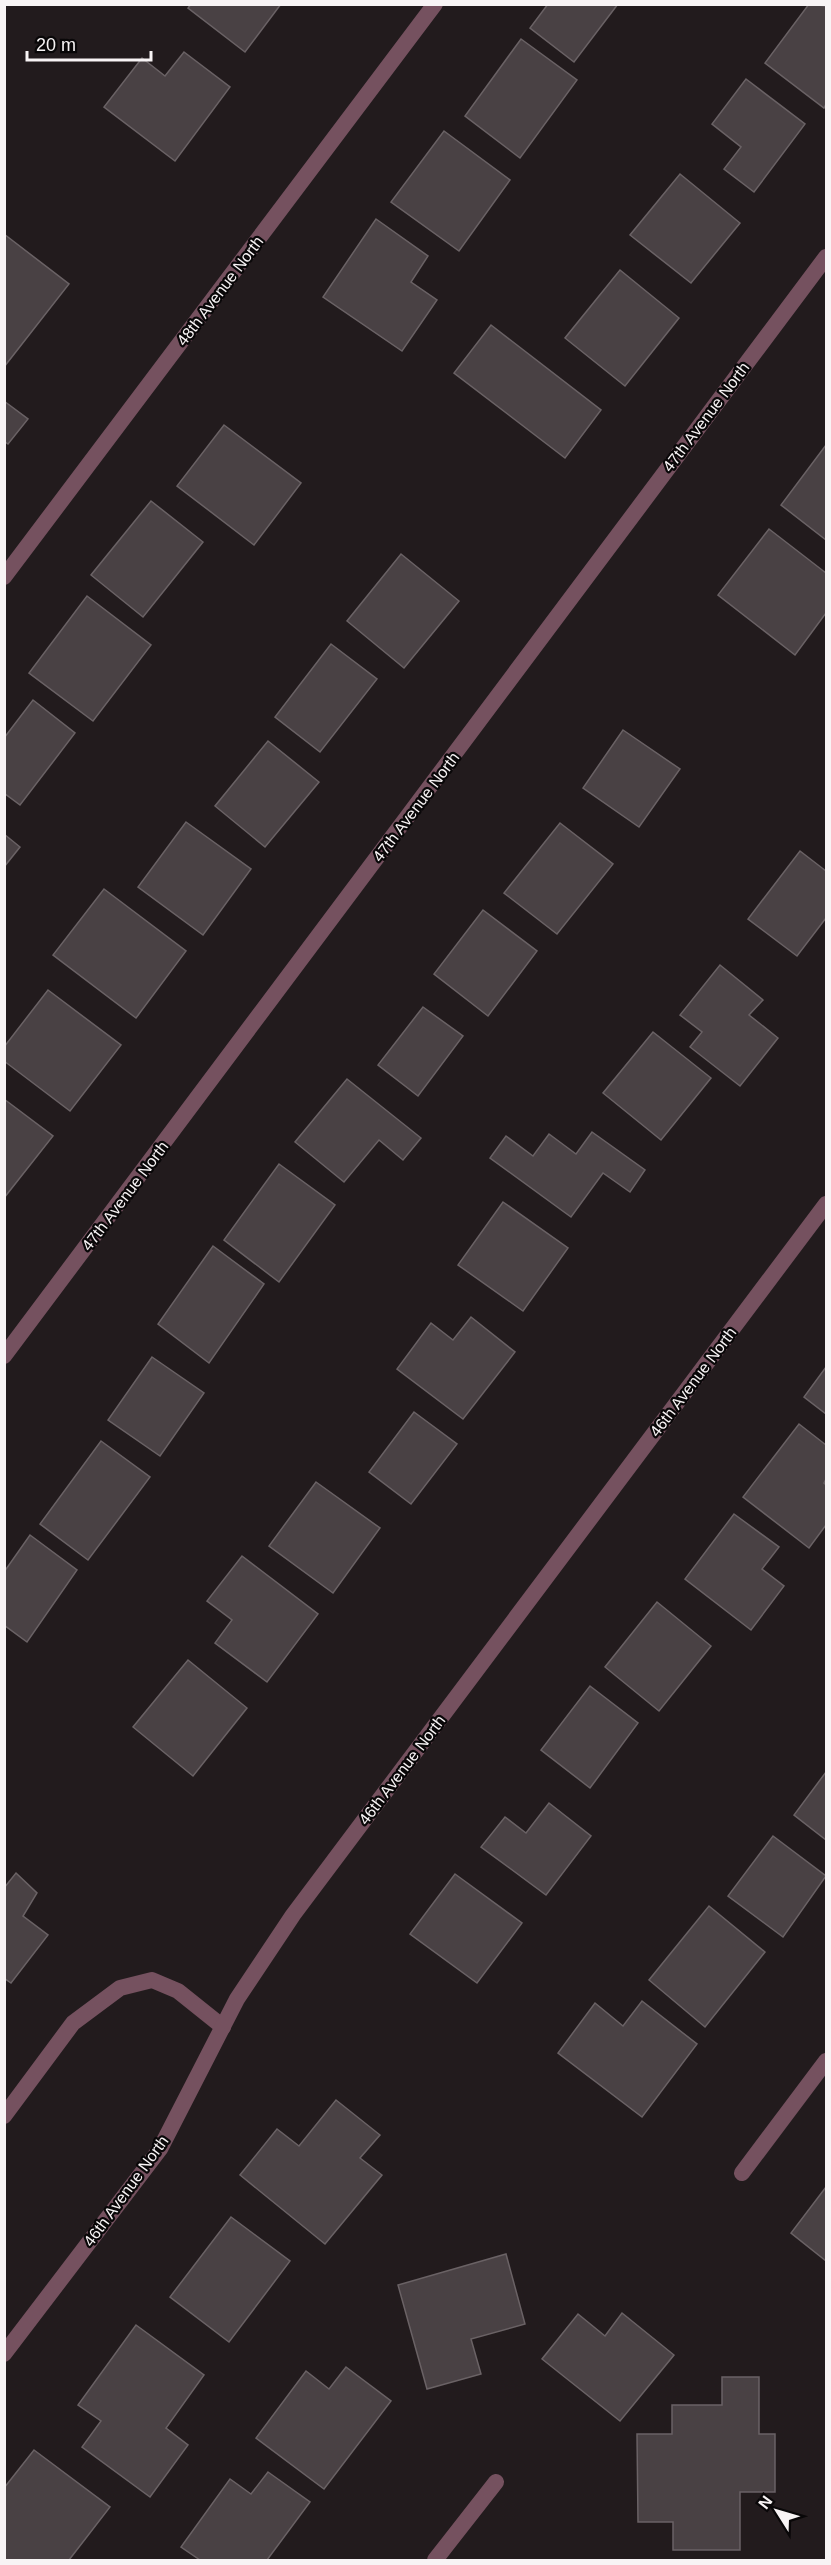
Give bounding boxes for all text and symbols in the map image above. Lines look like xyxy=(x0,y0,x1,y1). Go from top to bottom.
scale bar xyxy=(27,24,152,62)
text: 20 m xyxy=(36,35,76,55)
street label: 48th Avenue North xyxy=(173,233,267,349)
street label: 47th Avenue North xyxy=(659,359,753,475)
street label: 47th Avenue North xyxy=(369,749,463,865)
street label: 47th Avenue North xyxy=(78,1138,172,1254)
street label: 46th Avenue North xyxy=(646,1324,740,1440)
street label: 46th Avenue North xyxy=(355,1712,449,1828)
street label: 46th Avenue North xyxy=(80,2133,172,2249)
north arrow xyxy=(747,2481,807,2541)
text: N xyxy=(755,2493,776,2512)

